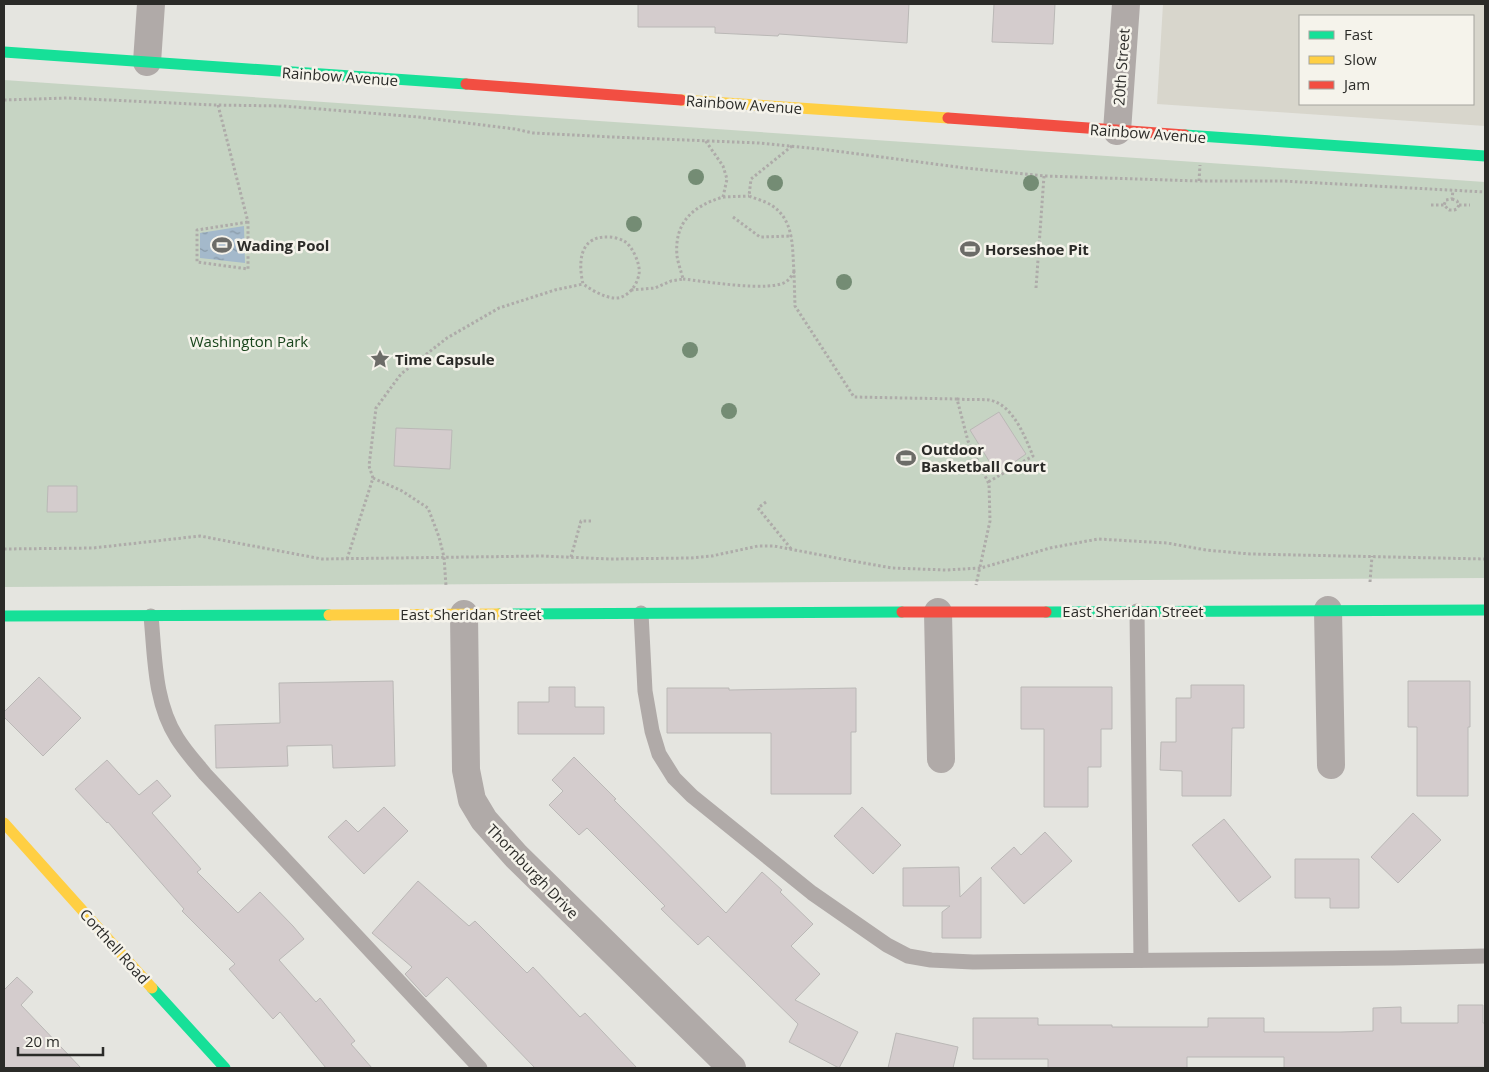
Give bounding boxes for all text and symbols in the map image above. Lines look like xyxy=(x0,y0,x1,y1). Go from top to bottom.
legend xyxy=(1299,15,1474,105)
text: Fast xyxy=(1344,24,1373,44)
street label: 20th Street xyxy=(1108,28,1134,106)
text: Slow xyxy=(1344,49,1377,69)
street label: Rainbow Avenue xyxy=(281,62,399,90)
text: Jam xyxy=(1342,74,1370,94)
street label: Rainbow Avenue xyxy=(685,90,803,118)
street label: Rainbow Avenue xyxy=(1089,119,1207,147)
sports icon: Wading Pool xyxy=(211,234,233,256)
place label: Wading Pool xyxy=(237,235,329,255)
sports icon: Horseshoe Pit xyxy=(959,238,981,260)
place label: Horseshoe Pit xyxy=(985,239,1089,259)
park label: Washington Park xyxy=(190,331,308,351)
place icon: Time Capsule xyxy=(369,348,391,370)
place label: Time Capsule xyxy=(395,349,495,369)
place label: Outdoor Basketball Court xyxy=(921,439,1046,476)
sports icon: Outdoor Basketball Court xyxy=(895,447,917,469)
street label: East Sheridan Street xyxy=(1062,601,1204,621)
street label: East Sheridan Street xyxy=(400,604,542,624)
street label: Thornburgh Drive xyxy=(483,819,583,923)
street label: Corthell Road xyxy=(76,904,154,988)
scale bar xyxy=(18,1024,102,1056)
text: 20 m xyxy=(25,1031,60,1051)

